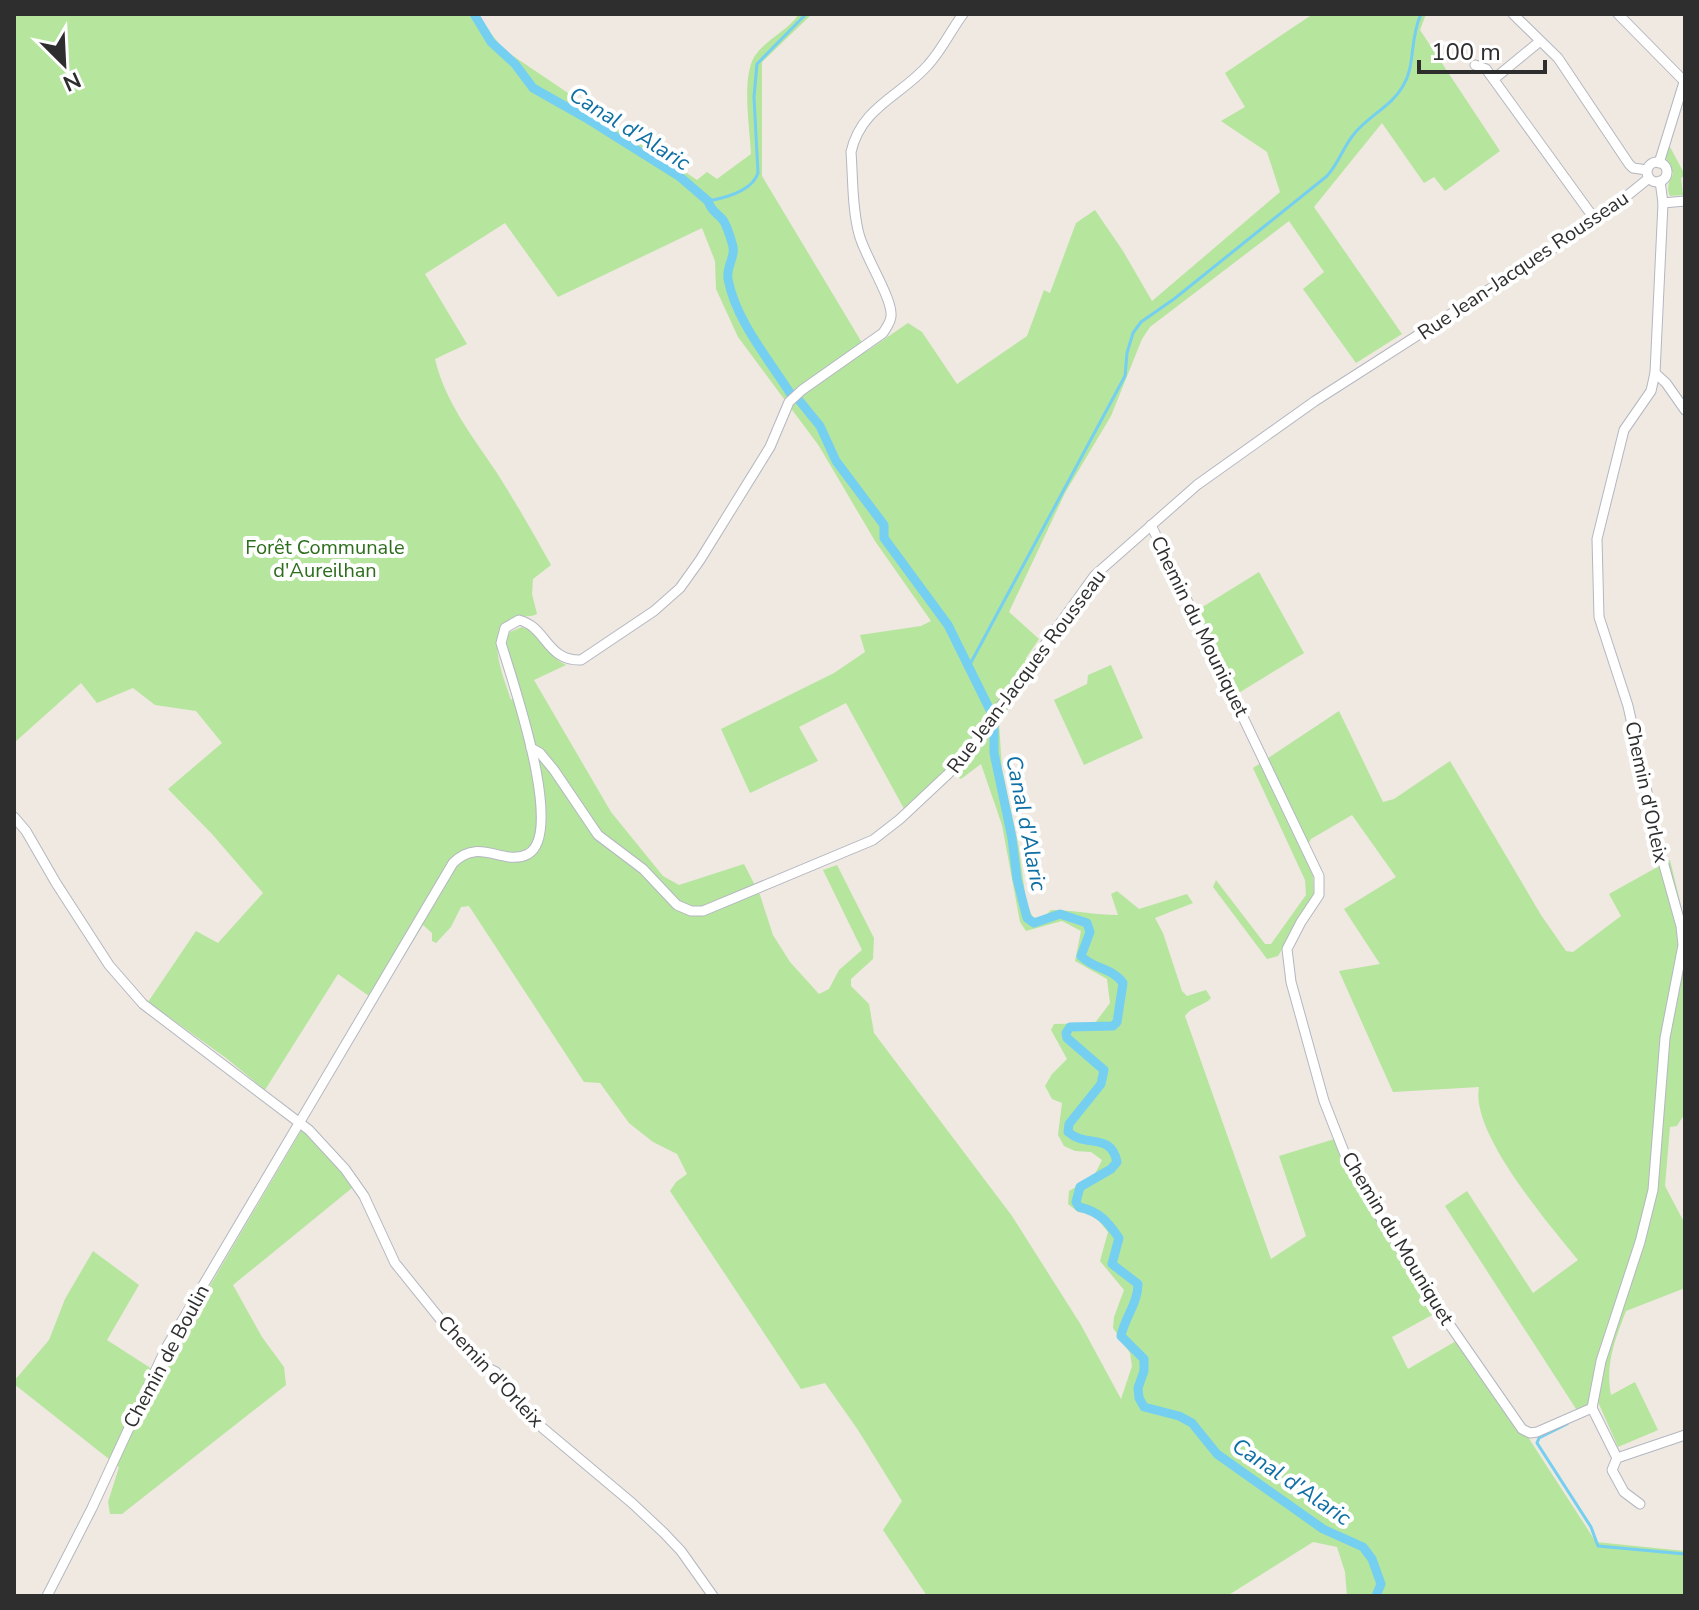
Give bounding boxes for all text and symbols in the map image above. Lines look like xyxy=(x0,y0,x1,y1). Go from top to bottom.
north arrow xyxy=(24,24,104,104)
scale bar xyxy=(1419,24,1545,74)
text: 100 m xyxy=(1431,36,1501,68)
text: N xyxy=(58,64,85,98)
water label: Canal d'Alaric xyxy=(563,80,696,178)
street label: Rue Jean-Jacques Rousseau xyxy=(1413,185,1634,346)
street label: Chemin du Mouniquet xyxy=(1144,531,1255,722)
park label: Forêt Communale d'Aureilhan xyxy=(245,534,405,584)
street label: Rue Jean-Jacques Rousseau xyxy=(941,564,1112,779)
street label: Chemin d'Orleix xyxy=(1618,719,1675,866)
water label: Canal d'Alaric xyxy=(998,753,1054,894)
street label: Chemin du Mouniquet xyxy=(1335,1147,1461,1331)
street label: Chemin de Boulin xyxy=(117,1280,216,1433)
street label: Chemin d'Orleix xyxy=(432,1310,550,1434)
water label: Canal d'Alaric xyxy=(1226,1431,1357,1533)

